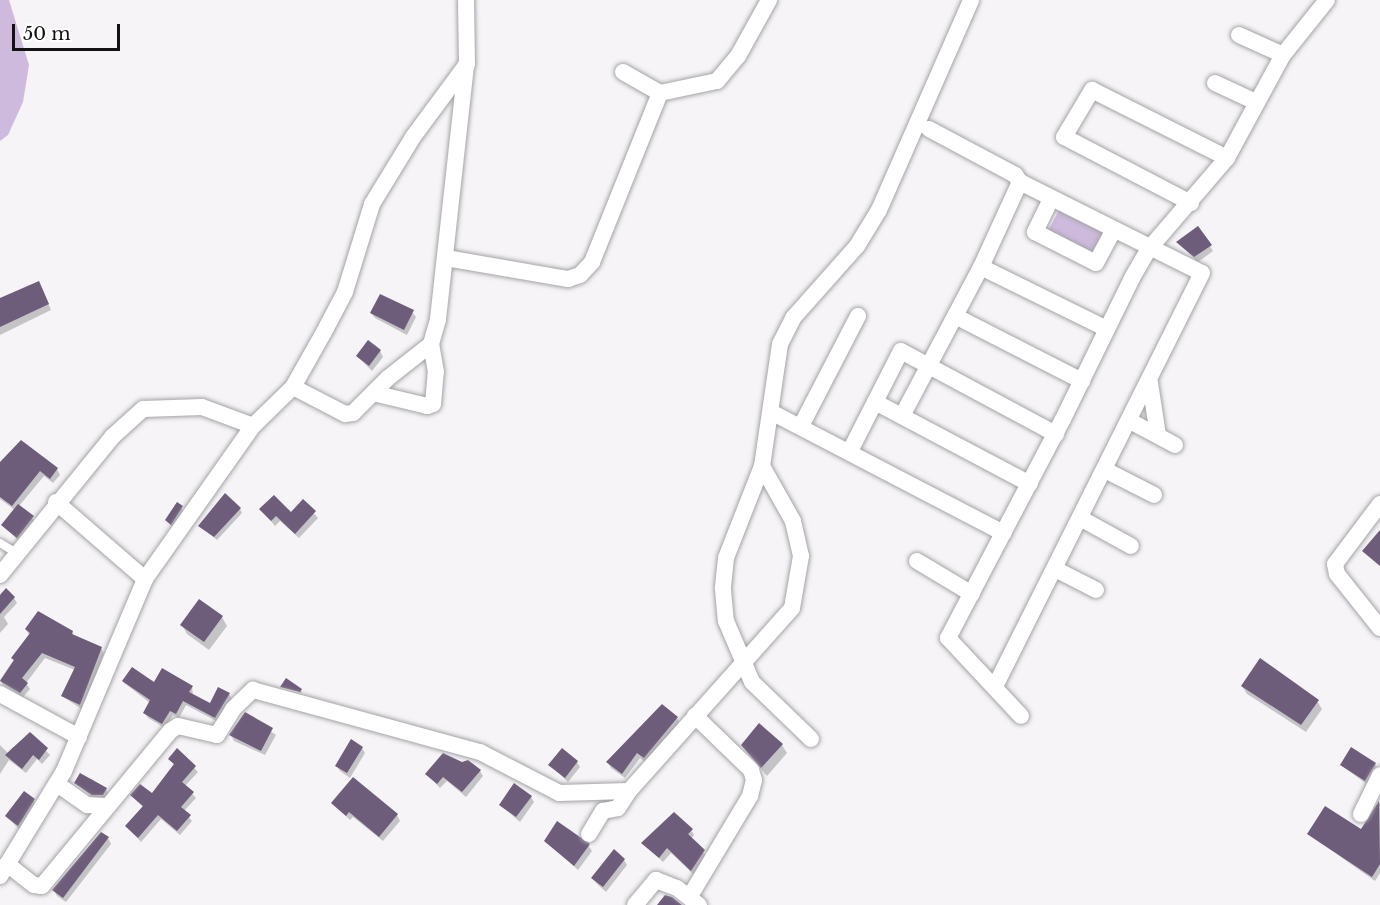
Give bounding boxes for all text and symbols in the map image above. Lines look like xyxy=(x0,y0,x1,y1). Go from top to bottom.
scale bar xyxy=(15,12,123,50)
text: 50 m xyxy=(23,23,71,45)

